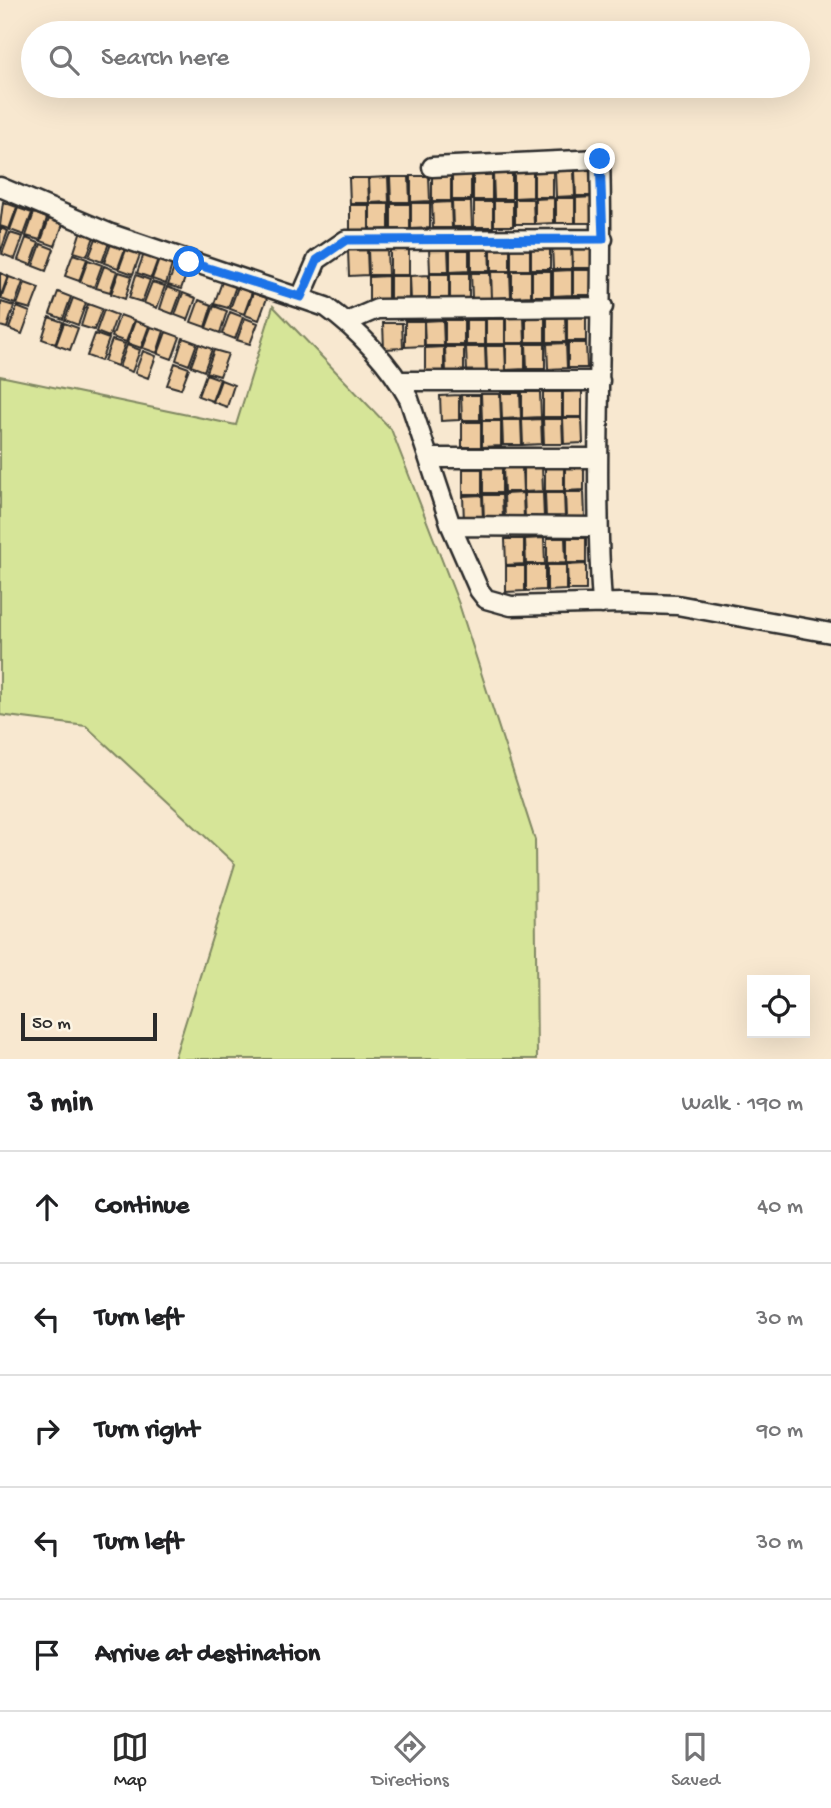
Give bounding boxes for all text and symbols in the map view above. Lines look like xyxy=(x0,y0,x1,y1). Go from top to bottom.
search box xyxy=(21,21,810,98)
icon: search xyxy=(45,41,83,79)
text: Search here xyxy=(101,44,229,75)
route end xyxy=(584,143,615,174)
route start xyxy=(173,246,204,277)
map controls xyxy=(747,975,810,1038)
button: locate xyxy=(747,975,810,1038)
scale bar xyxy=(21,1010,158,1042)
text: 50 m xyxy=(32,1013,71,1036)
text: 3 min xyxy=(28,1087,93,1122)
text: Walk · 190 m xyxy=(682,1091,803,1118)
icon: ahead xyxy=(28,1188,66,1226)
text: Continue xyxy=(95,1192,189,1223)
text: 40 m xyxy=(757,1194,803,1221)
icon: left xyxy=(28,1300,66,1338)
text: Turn left xyxy=(95,1304,183,1335)
text: 30 m xyxy=(756,1306,803,1333)
icon: right xyxy=(28,1412,66,1450)
text: Turn right xyxy=(95,1416,199,1447)
text: 90 m xyxy=(757,1418,803,1445)
icon: left xyxy=(28,1524,66,1562)
text: Turn left xyxy=(95,1528,183,1559)
text: 30 m xyxy=(756,1530,803,1557)
icon: arrive xyxy=(28,1636,66,1674)
text: Arrive at destination xyxy=(95,1640,320,1671)
tab: Map xyxy=(111,1728,149,1793)
tab: Directions xyxy=(372,1728,449,1793)
tab: Saved xyxy=(671,1728,720,1793)

